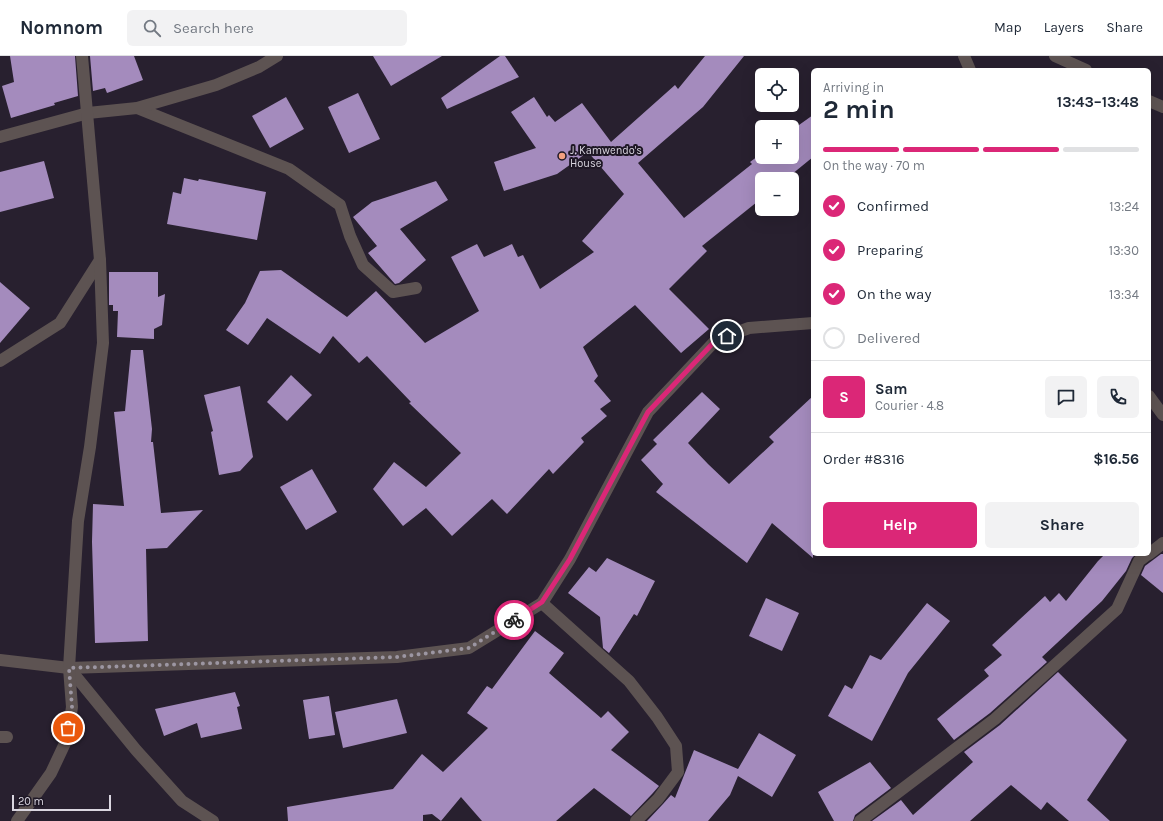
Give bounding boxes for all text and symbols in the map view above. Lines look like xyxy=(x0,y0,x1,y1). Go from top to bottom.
search box xyxy=(127,10,407,46)
text: Nomnom xyxy=(20,17,103,39)
icon: search xyxy=(141,17,163,39)
text: Search here xyxy=(173,19,254,37)
text: Map xyxy=(994,19,1022,36)
text: Layers xyxy=(1044,19,1084,36)
text: Share xyxy=(1106,19,1143,36)
map controls xyxy=(755,68,799,216)
button: locate xyxy=(755,68,799,112)
text: Arriving in xyxy=(823,80,884,95)
text: 13:43–13:48 xyxy=(1057,93,1139,111)
text: 2 min xyxy=(823,94,895,125)
button: + xyxy=(755,120,799,164)
place label: J. Kamwendo's House xyxy=(570,144,642,170)
marker: J. Kamwendo's House xyxy=(557,151,567,161)
text: On the way · 70 m xyxy=(823,158,925,173)
button: − xyxy=(755,172,799,216)
icon: check xyxy=(823,195,845,217)
text: Confirmed xyxy=(857,197,929,215)
text: 13:24 xyxy=(1109,199,1139,214)
icon: check xyxy=(823,239,845,261)
text: Preparing xyxy=(857,241,923,259)
text: 13:30 xyxy=(1109,243,1139,258)
icon: check xyxy=(823,283,845,305)
text: On the way xyxy=(857,285,931,303)
text: 13:34 xyxy=(1109,287,1139,302)
pin xyxy=(710,319,744,353)
icon: home xyxy=(716,325,738,347)
text: Delivered xyxy=(857,329,921,347)
button: chat xyxy=(1045,376,1087,418)
button: phone xyxy=(1097,376,1139,418)
text: Sam xyxy=(875,380,908,398)
text: S xyxy=(839,388,849,406)
text: Courier · 4.8 xyxy=(875,398,944,413)
text: Order #8316 xyxy=(823,450,905,468)
text: $16.56 xyxy=(1093,450,1139,468)
button: Help xyxy=(823,502,977,548)
button: Share xyxy=(985,502,1139,548)
courier xyxy=(494,600,534,640)
icon: bike xyxy=(503,609,525,631)
pin xyxy=(51,711,85,745)
icon: bag xyxy=(57,717,79,739)
scale bar xyxy=(12,793,111,812)
text: 20 m xyxy=(18,795,44,808)

